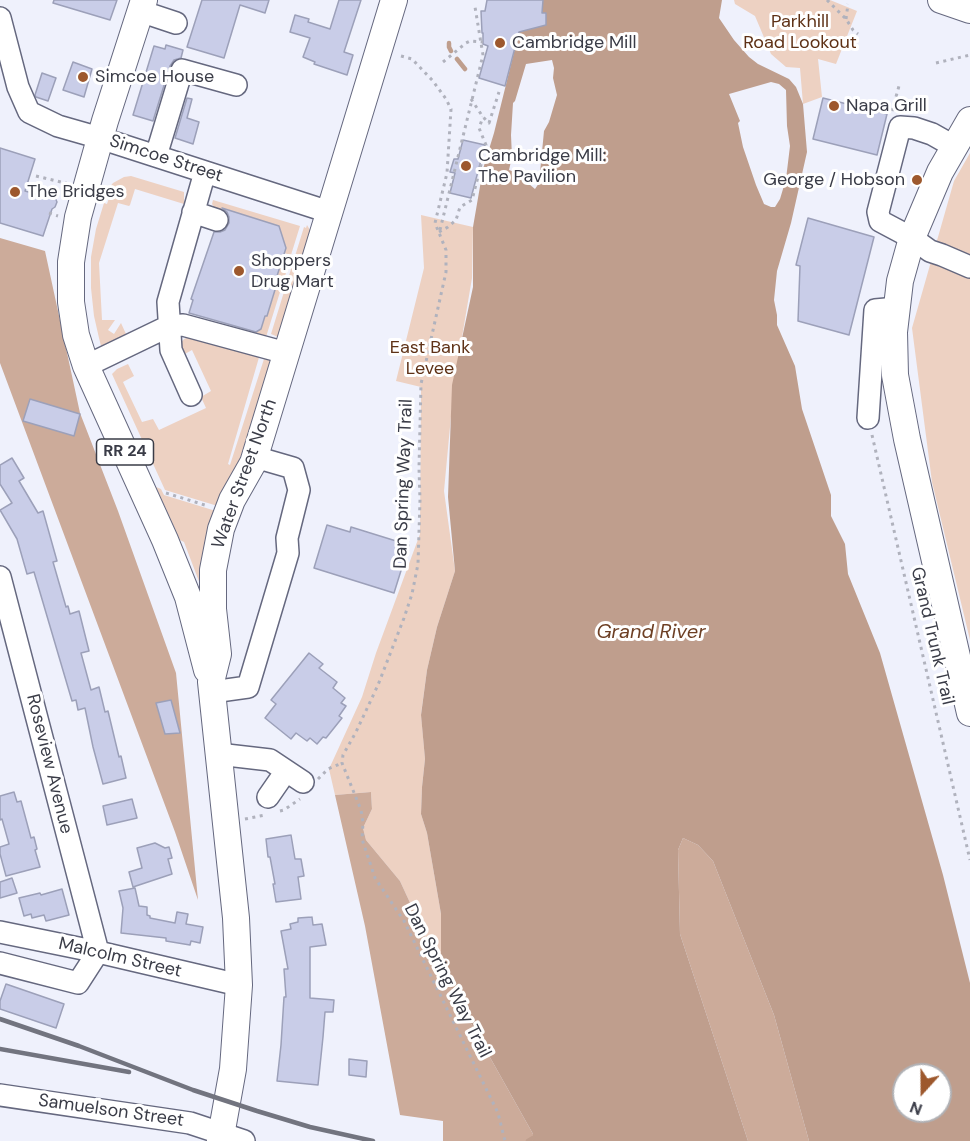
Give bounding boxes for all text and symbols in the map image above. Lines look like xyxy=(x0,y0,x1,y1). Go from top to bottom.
park label: Parkhill Road Lookout xyxy=(743,11,857,54)
place label: Cambridge Mill xyxy=(512,32,636,54)
marker: Cambridge Mill xyxy=(493,36,507,50)
place label: Simcoe House xyxy=(95,66,214,88)
marker: Simcoe House xyxy=(76,70,90,84)
place label: Napa Grill xyxy=(846,95,927,117)
marker: Napa Grill xyxy=(827,99,841,113)
street label: Simcoe Street xyxy=(107,131,225,187)
place label: Cambridge Mill: The Pavilion xyxy=(478,145,606,188)
marker: Cambridge Mill: The Pavilion xyxy=(459,159,473,173)
place label: George / Hobson xyxy=(763,169,905,191)
marker: George / Hobson xyxy=(910,173,924,187)
place label: The Bridges xyxy=(27,181,125,203)
marker: The Bridges xyxy=(8,185,22,199)
place label: Shoppers Drug Mart xyxy=(251,250,334,292)
marker: Shoppers Drug Mart xyxy=(232,264,246,278)
park label: East Bank Levee xyxy=(390,337,470,380)
street label: Water Street North xyxy=(208,396,282,552)
street label: Dan Spring Way Trail xyxy=(390,399,418,569)
road number: RR 24 xyxy=(96,439,154,465)
street label: Grand Trunk Trail xyxy=(906,565,958,707)
water label: Grand River xyxy=(596,621,706,645)
street label: Roseview Avenue xyxy=(21,692,77,836)
street label: Dan Spring Way Trail xyxy=(399,900,495,1062)
street label: Malcolm Street xyxy=(56,933,184,983)
north arrow xyxy=(892,1063,952,1123)
street label: Samuelson Street xyxy=(37,1090,185,1132)
text: N xyxy=(907,1097,925,1120)

